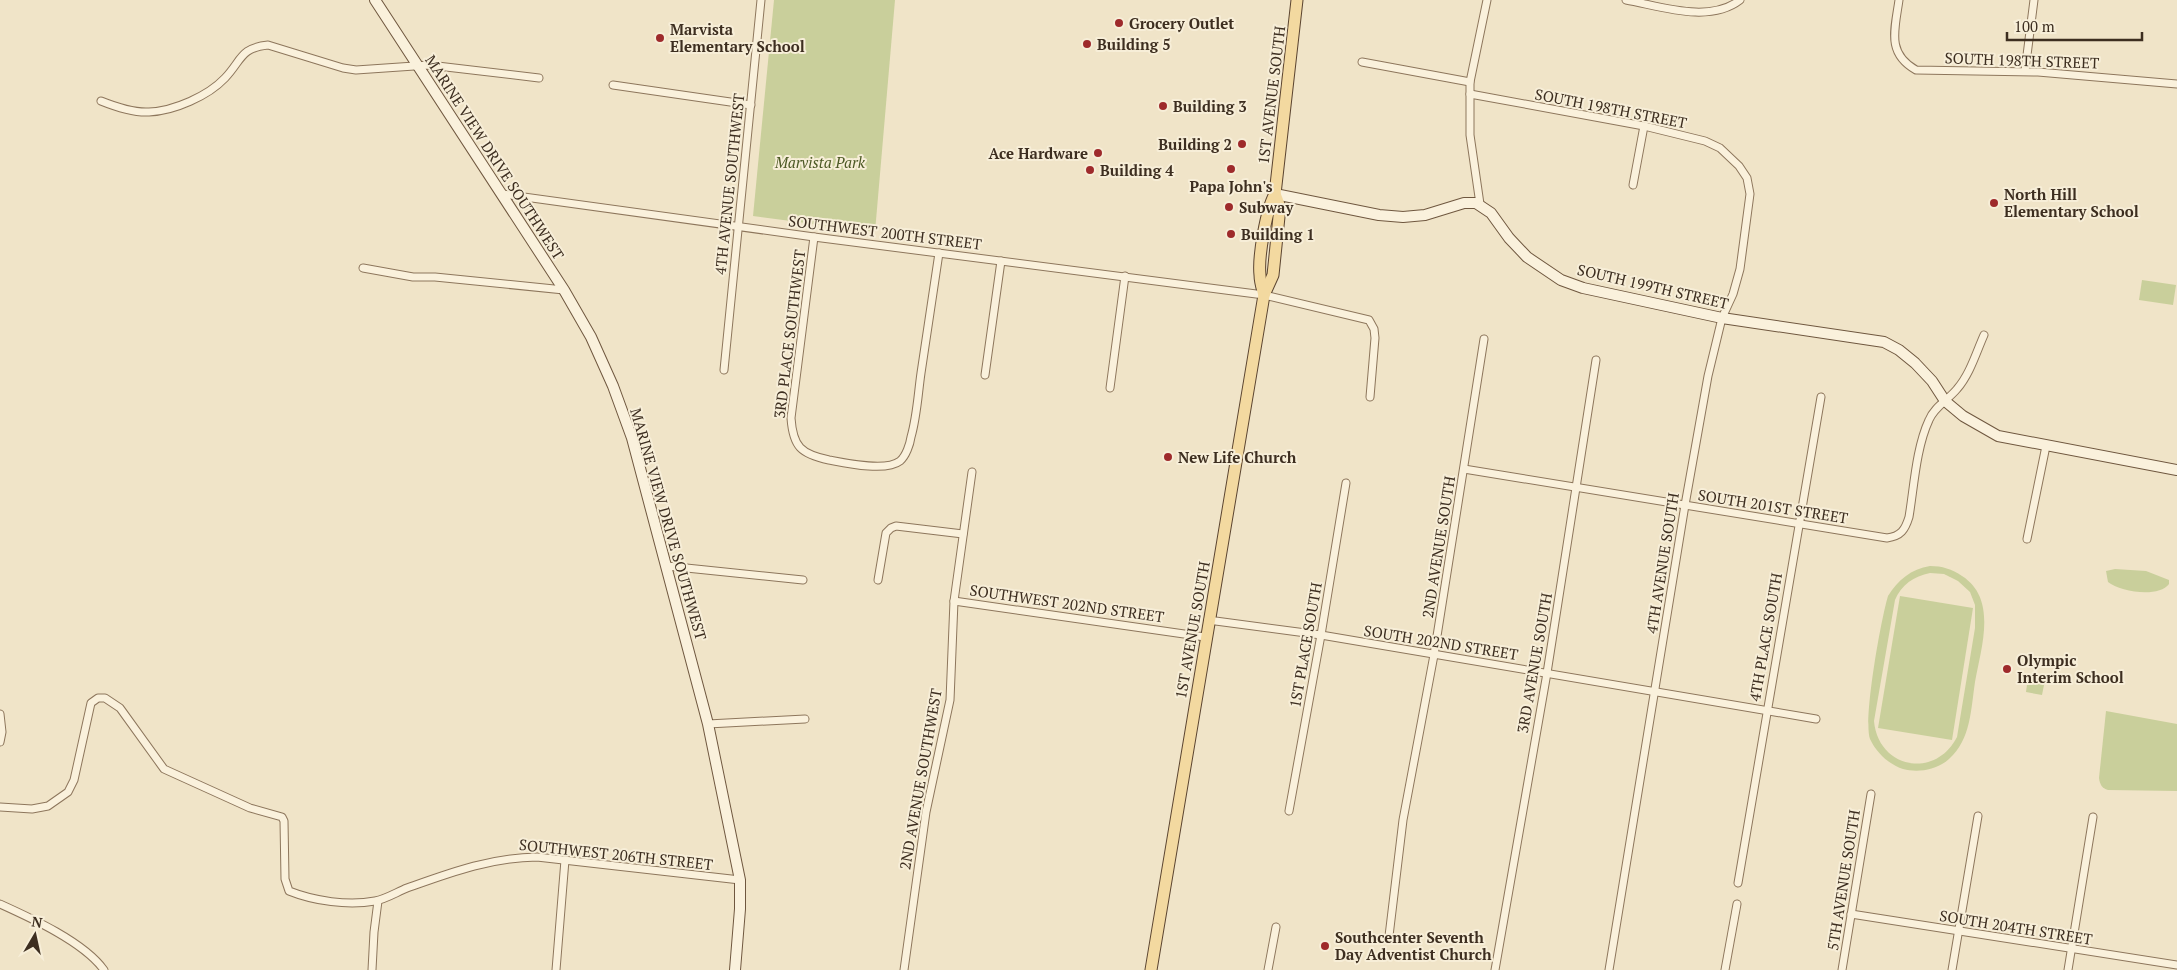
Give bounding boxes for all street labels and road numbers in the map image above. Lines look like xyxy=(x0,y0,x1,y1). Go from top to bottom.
street label: 1ST AVENUE SOUTH xyxy=(1253,25,1289,165)
street label: SOUTH 198TH STREET xyxy=(1944,47,2100,73)
street label: MARINE VIEW DRIVE SOUTHWEST xyxy=(421,51,569,263)
street label: SOUTH 198TH STREET xyxy=(1533,83,1689,133)
street label: 4TH AVENUE SOUTHWEST xyxy=(710,92,748,276)
street label: SOUTHWEST 200TH STREET xyxy=(787,210,983,254)
street label: 3RD PLACE SOUTHWEST xyxy=(769,248,809,420)
street label: SOUTH 199TH STREET xyxy=(1575,259,1731,313)
street label: MARINE VIEW DRIVE SOUTHWEST xyxy=(626,406,712,642)
street label: 2ND AVENUE SOUTH xyxy=(1417,474,1459,619)
street label: SOUTH 201ST STREET xyxy=(1697,484,1849,528)
street label: 4TH AVENUE SOUTH xyxy=(1641,491,1683,635)
street label: 1ST AVENUE SOUTH xyxy=(1170,560,1214,700)
street label: 4TH PLACE SOUTH xyxy=(1744,571,1786,703)
street label: SOUTHWEST 202ND STREET xyxy=(969,579,1165,627)
street label: 1ST PLACE SOUTH xyxy=(1284,581,1326,709)
street label: 3RD AVENUE SOUTH xyxy=(1512,591,1556,735)
street label: SOUTH 202ND STREET xyxy=(1362,620,1520,664)
street label: 2ND AVENUE SOUTHWEST xyxy=(894,687,946,871)
street label: 5TH AVENUE SOUTH xyxy=(1822,808,1864,952)
street label: SOUTHWEST 206TH STREET xyxy=(518,834,714,874)
street label: SOUTH 204TH STREET xyxy=(1938,905,2094,949)

